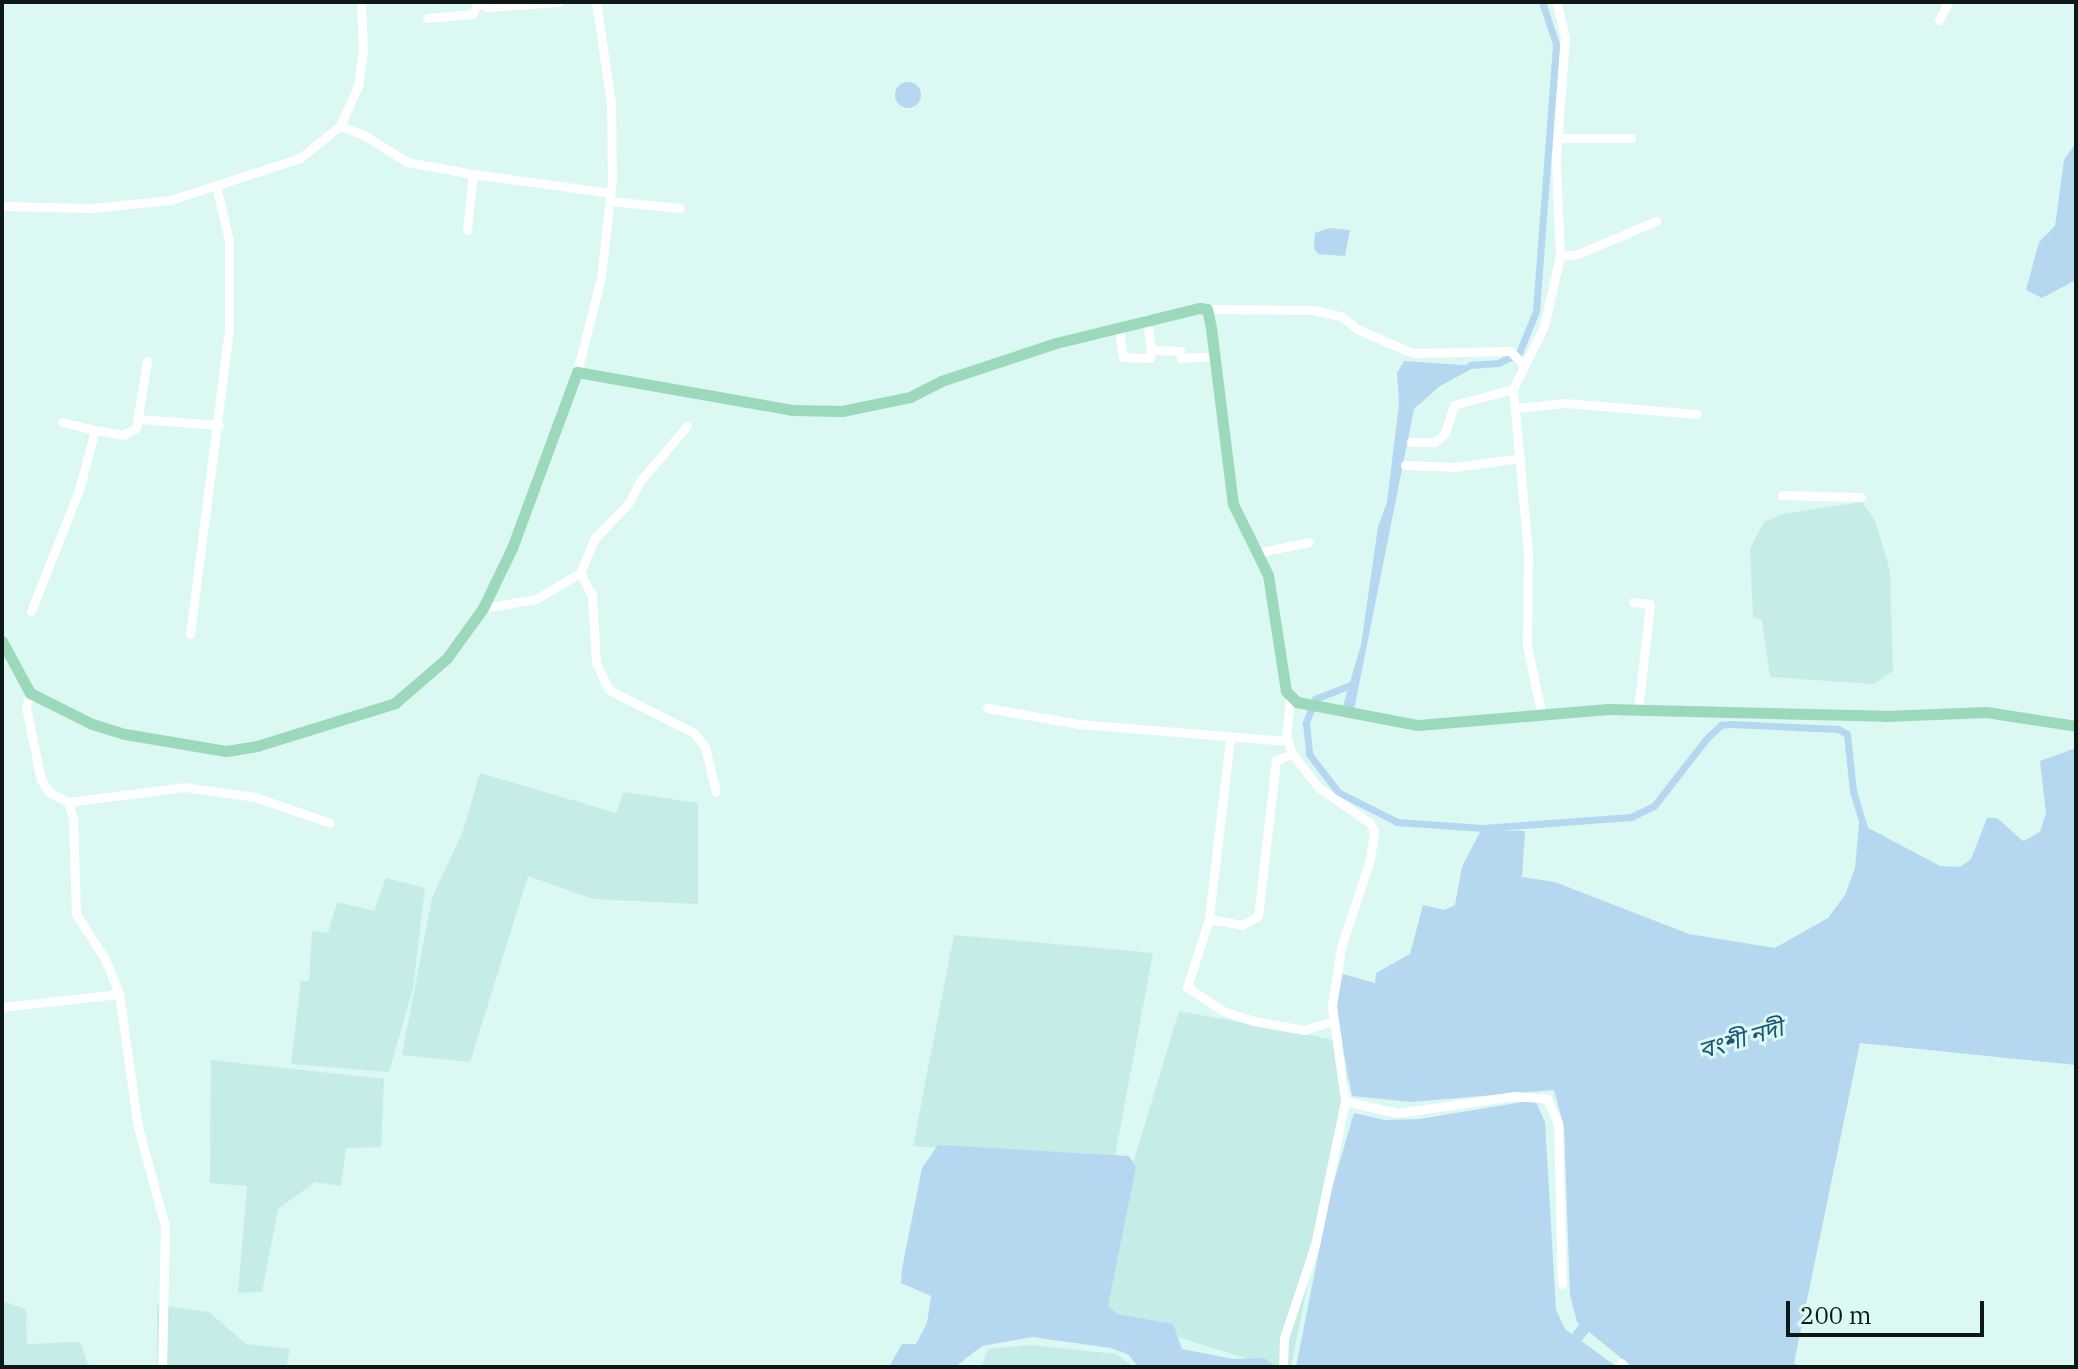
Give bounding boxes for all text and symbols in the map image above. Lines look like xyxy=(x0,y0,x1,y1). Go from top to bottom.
water label: বংশী নদী xyxy=(1695,1013,1787,1065)
scale bar xyxy=(1790,1285,1988,1335)
text: 200 m xyxy=(1800,1299,1872,1331)

